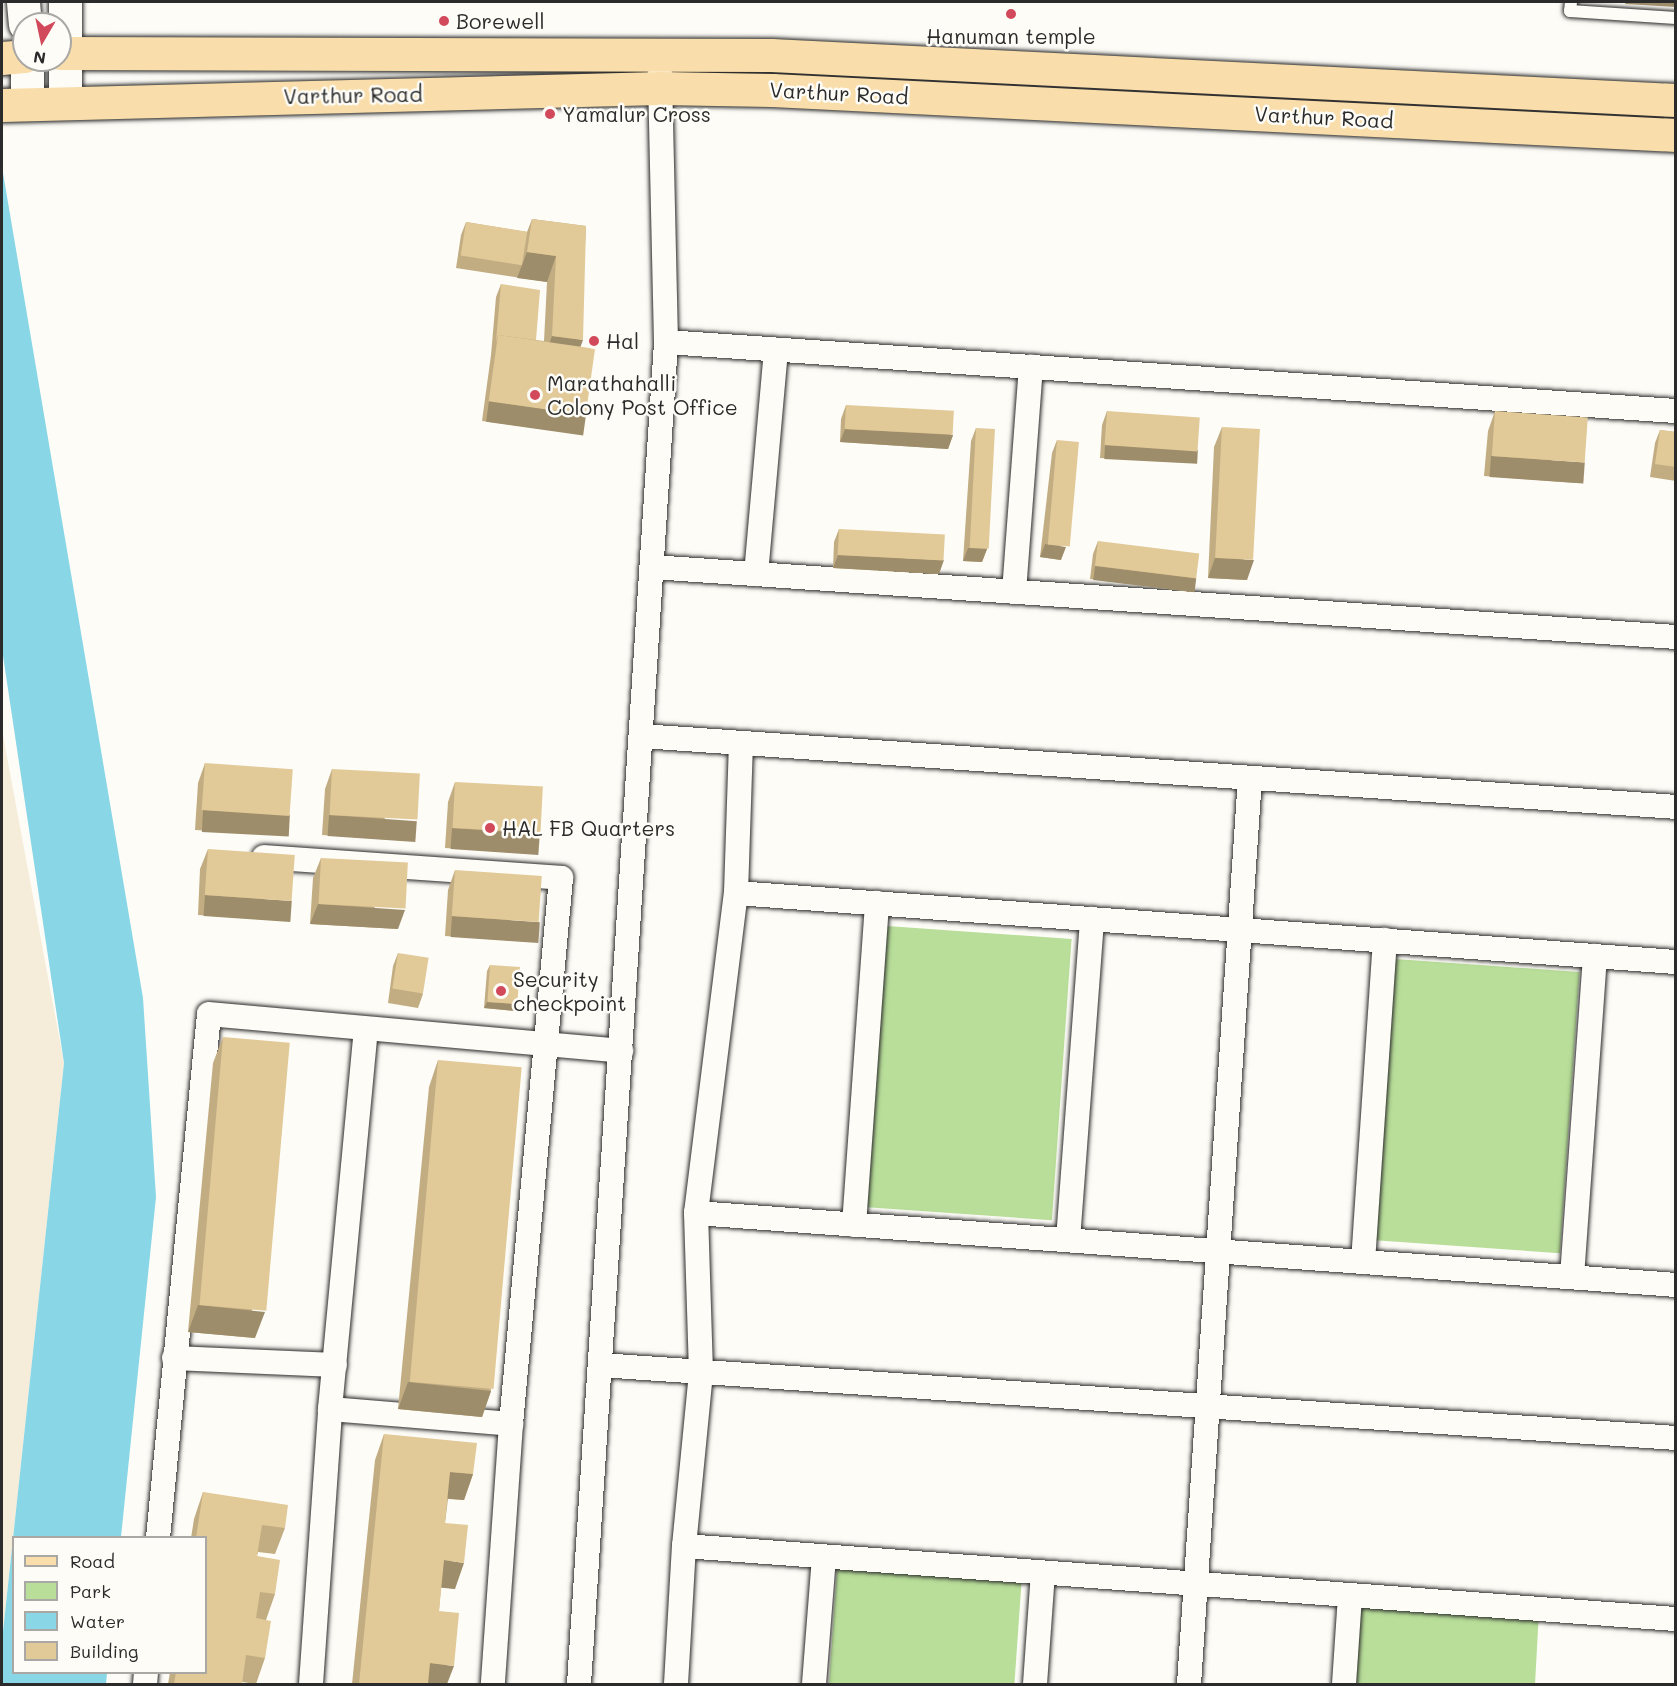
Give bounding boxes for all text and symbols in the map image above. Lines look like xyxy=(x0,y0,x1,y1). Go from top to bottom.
marker: Hanuman temple xyxy=(1004,7,1018,21)
place label: Borewell xyxy=(456,8,545,34)
north arrow xyxy=(12,12,72,72)
marker: Borewell xyxy=(437,14,451,28)
place label: Hanuman temple xyxy=(926,23,1096,49)
text: N xyxy=(32,47,47,70)
street label: Varthur Road xyxy=(769,77,909,109)
street label: Varthur Road xyxy=(283,81,423,109)
place label: Yamalur Cross xyxy=(562,101,711,127)
street label: Varthur Road xyxy=(1254,101,1394,133)
marker: Yamalur Cross xyxy=(543,107,557,121)
place label: Hal xyxy=(606,328,639,354)
marker: Hal xyxy=(587,334,601,348)
place label: Marathahalli Colony Post Office xyxy=(547,370,738,420)
marker: Marathahalli Colony Post Office xyxy=(528,388,542,402)
place label: HAL FB Quarters xyxy=(502,815,675,841)
marker: HAL FB Quarters xyxy=(483,821,497,835)
place label: Security checkpoint xyxy=(513,966,626,1016)
marker: Security checkpoint xyxy=(494,984,508,998)
legend xyxy=(12,1536,207,1674)
text: Road xyxy=(70,1549,115,1573)
text: Park xyxy=(70,1579,111,1603)
text: Water xyxy=(70,1609,125,1633)
text: Building xyxy=(70,1639,138,1663)

